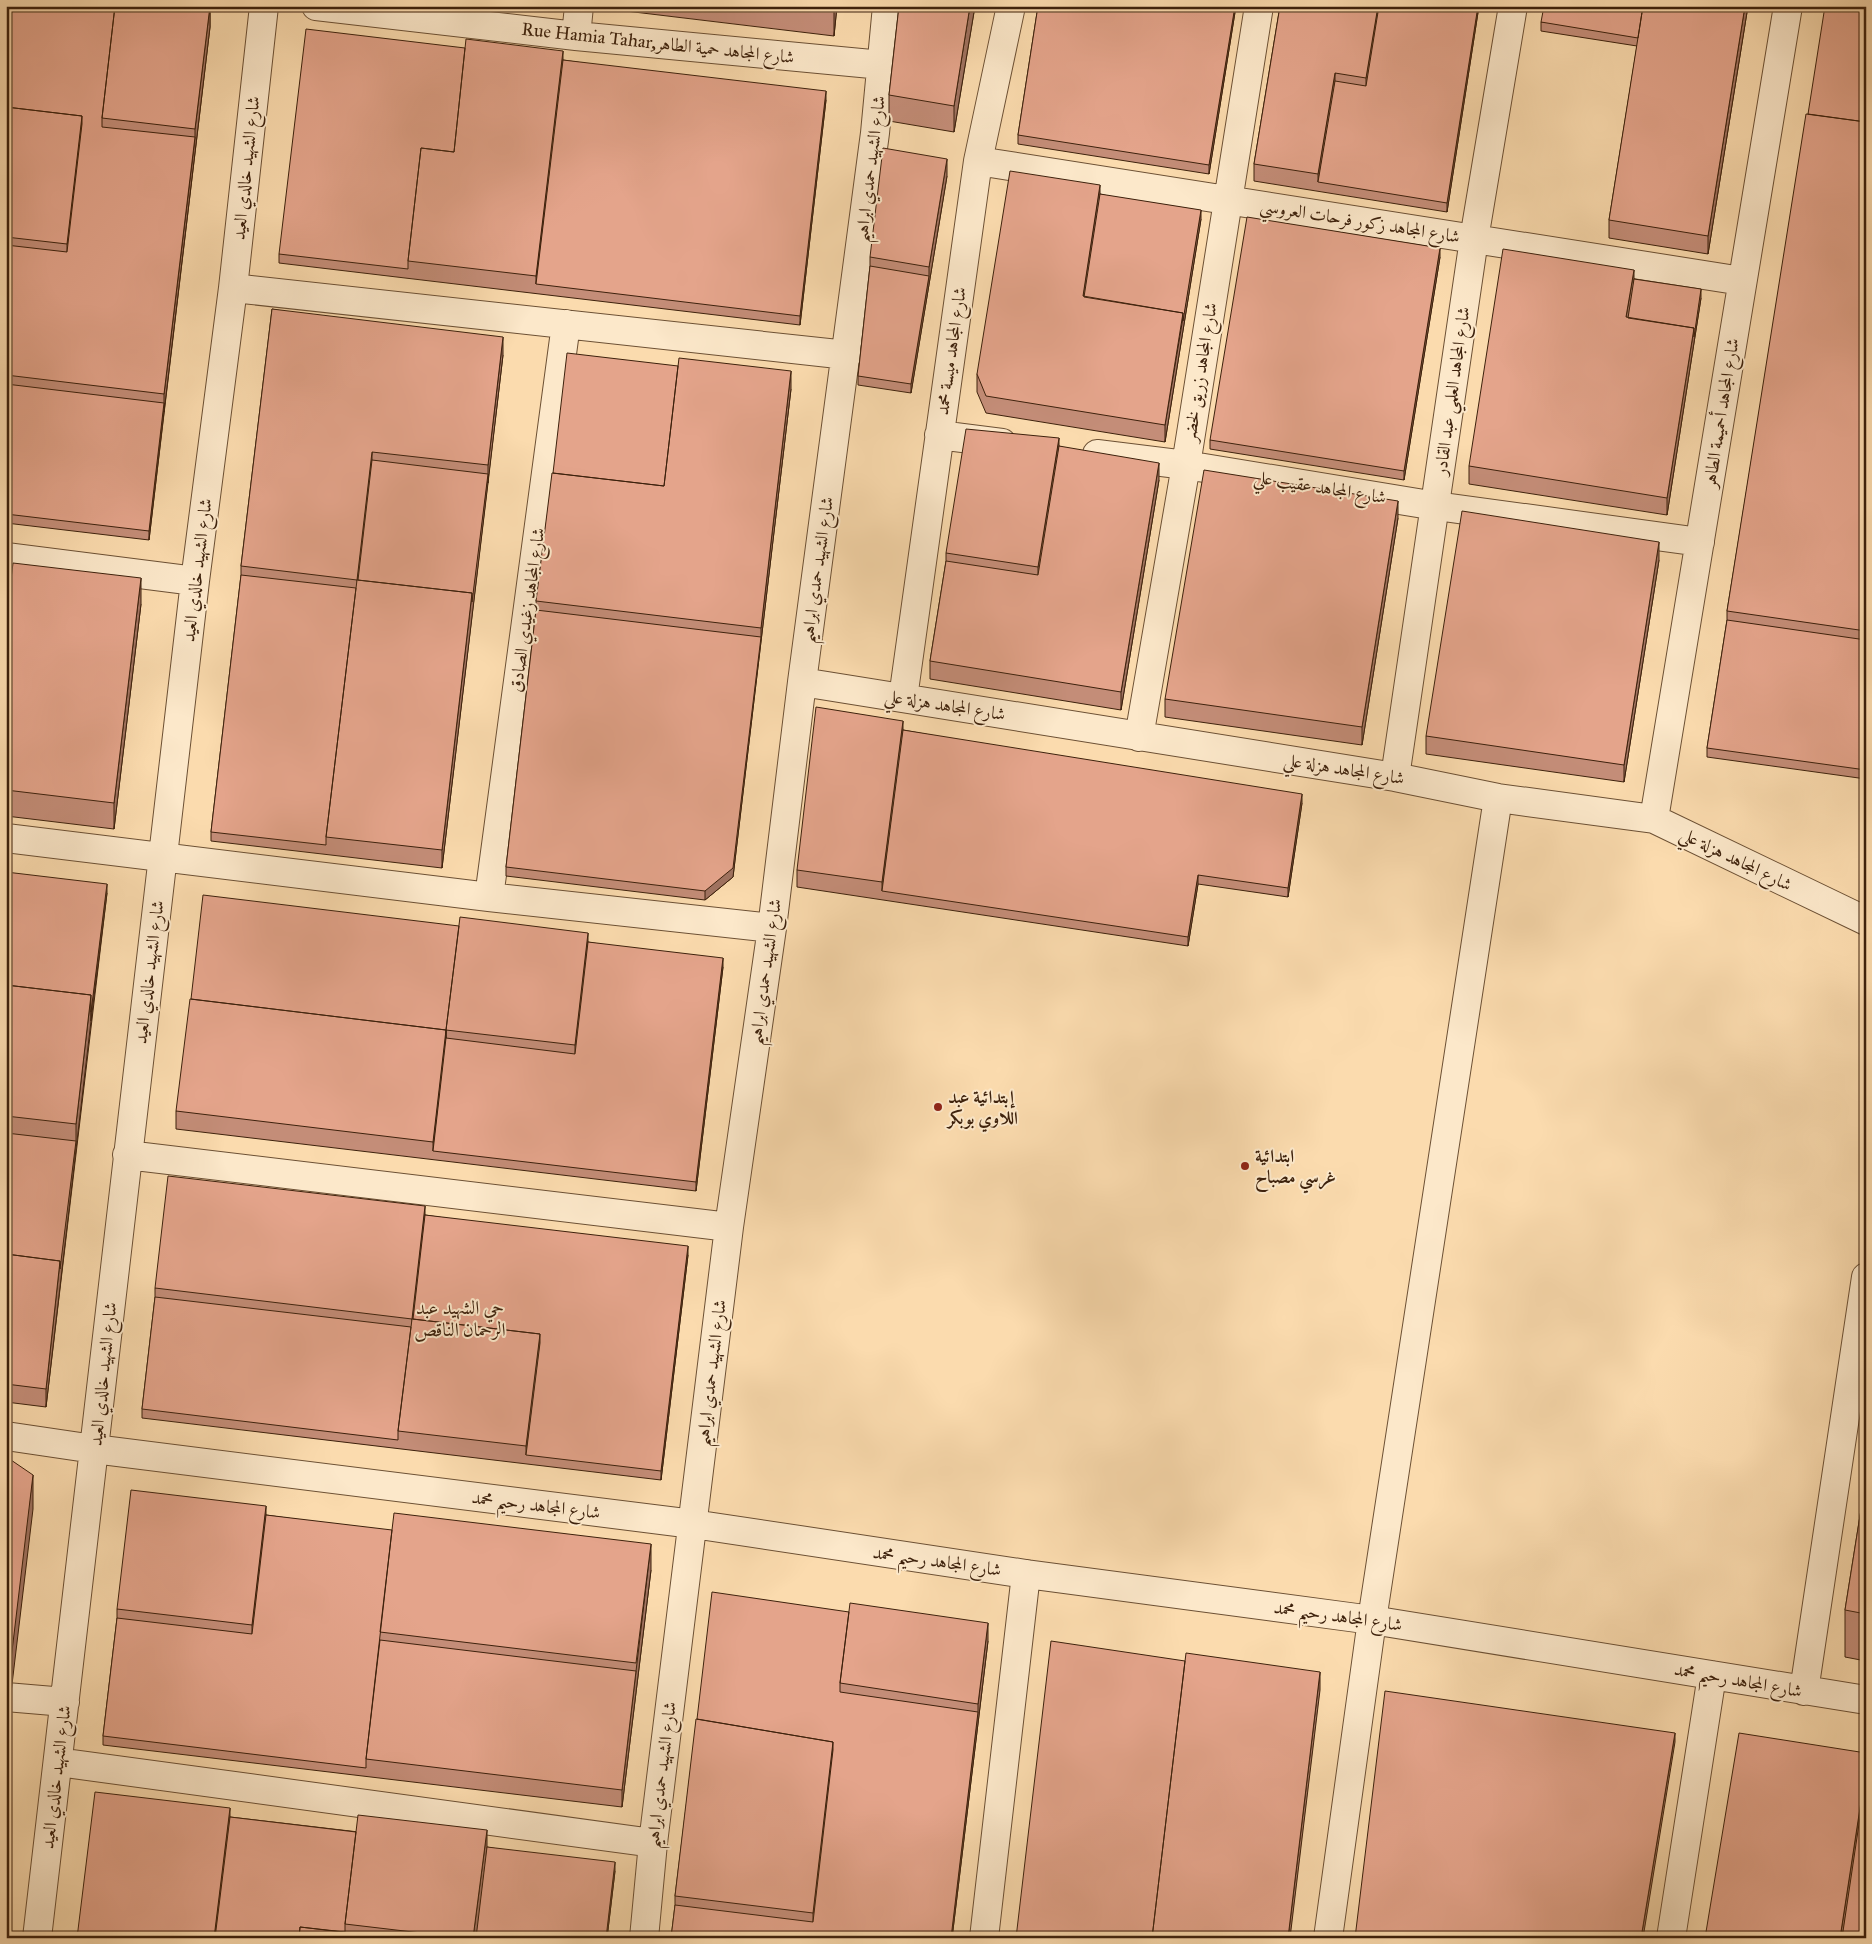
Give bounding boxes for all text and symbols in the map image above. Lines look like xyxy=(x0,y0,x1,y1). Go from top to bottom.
street label: Rue Hamia Tahar,شارع المجاهد حمية الطاهر xyxy=(520,18,796,72)
street label: شارع الشهيد حمدي ابراهيم xyxy=(850,94,897,245)
street label: شارع الشهيد خالدي العيد xyxy=(228,95,268,241)
street label: شارع المجاهد زكور فرحات العروسي xyxy=(1258,194,1462,254)
street label: شارع المجاهد ميسة محمد xyxy=(931,286,975,417)
street label: شارع المجاهد زريق لخضر xyxy=(1178,301,1226,446)
street label: شارع المجاهد العلمي عبد القادر xyxy=(1429,305,1481,480)
street label: شارع المجاهد أحميمة الطاهر xyxy=(1696,336,1748,492)
street label: شارع المجاهد عقيب علي xyxy=(1251,466,1388,514)
street label: شارع الشهيد حمدي ابراهيم xyxy=(796,495,845,646)
street label: شارع الشهيد خالدي العيد xyxy=(177,497,221,644)
street label: شارع المجاهد زغيدي الصادق xyxy=(505,526,553,694)
street label: شارع المجاهد هزلة علي xyxy=(882,685,1007,731)
street label: شارع المجاهد هزلة علي xyxy=(1281,749,1406,795)
street label: شارع المجاهد هزلة علي xyxy=(1674,822,1796,901)
street label: شارع الشهيد حمدي ابراهيم xyxy=(744,897,793,1048)
street label: شارع الشهيد خالدي العيد xyxy=(129,899,173,1046)
place label: إبتدائية عبد اللاوي بوبكر xyxy=(946,1086,1018,1133)
marker: إبتدائية عبد اللاوي بوبكر xyxy=(932,1101,944,1113)
place label: ابتدائية غرسي مصباح xyxy=(1255,1145,1336,1194)
marker: ابتدائية غرسي مصباح xyxy=(1239,1160,1251,1172)
district label: حي الشهيد عبد الرحمان الناقص xyxy=(414,1296,506,1343)
street label: شارع الشهيد حمدي ابراهيم xyxy=(691,1298,738,1449)
street label: شارع الشهيد خالدي العيد xyxy=(85,1301,125,1447)
street label: شارع المجاهد رحيم محمد xyxy=(469,1486,602,1531)
street label: شارع المجاهد رحيم محمد xyxy=(870,1541,1003,1588)
street label: شارع المجاهد رحيم محمد xyxy=(1271,1596,1404,1643)
street label: شارع المجاهد رحيم محمد xyxy=(1671,1658,1804,1709)
street label: شارع الشهيد حمدي ابراهيم xyxy=(641,1700,688,1851)
street label: شارع الشهيد خالدي العيد xyxy=(36,1704,80,1851)

